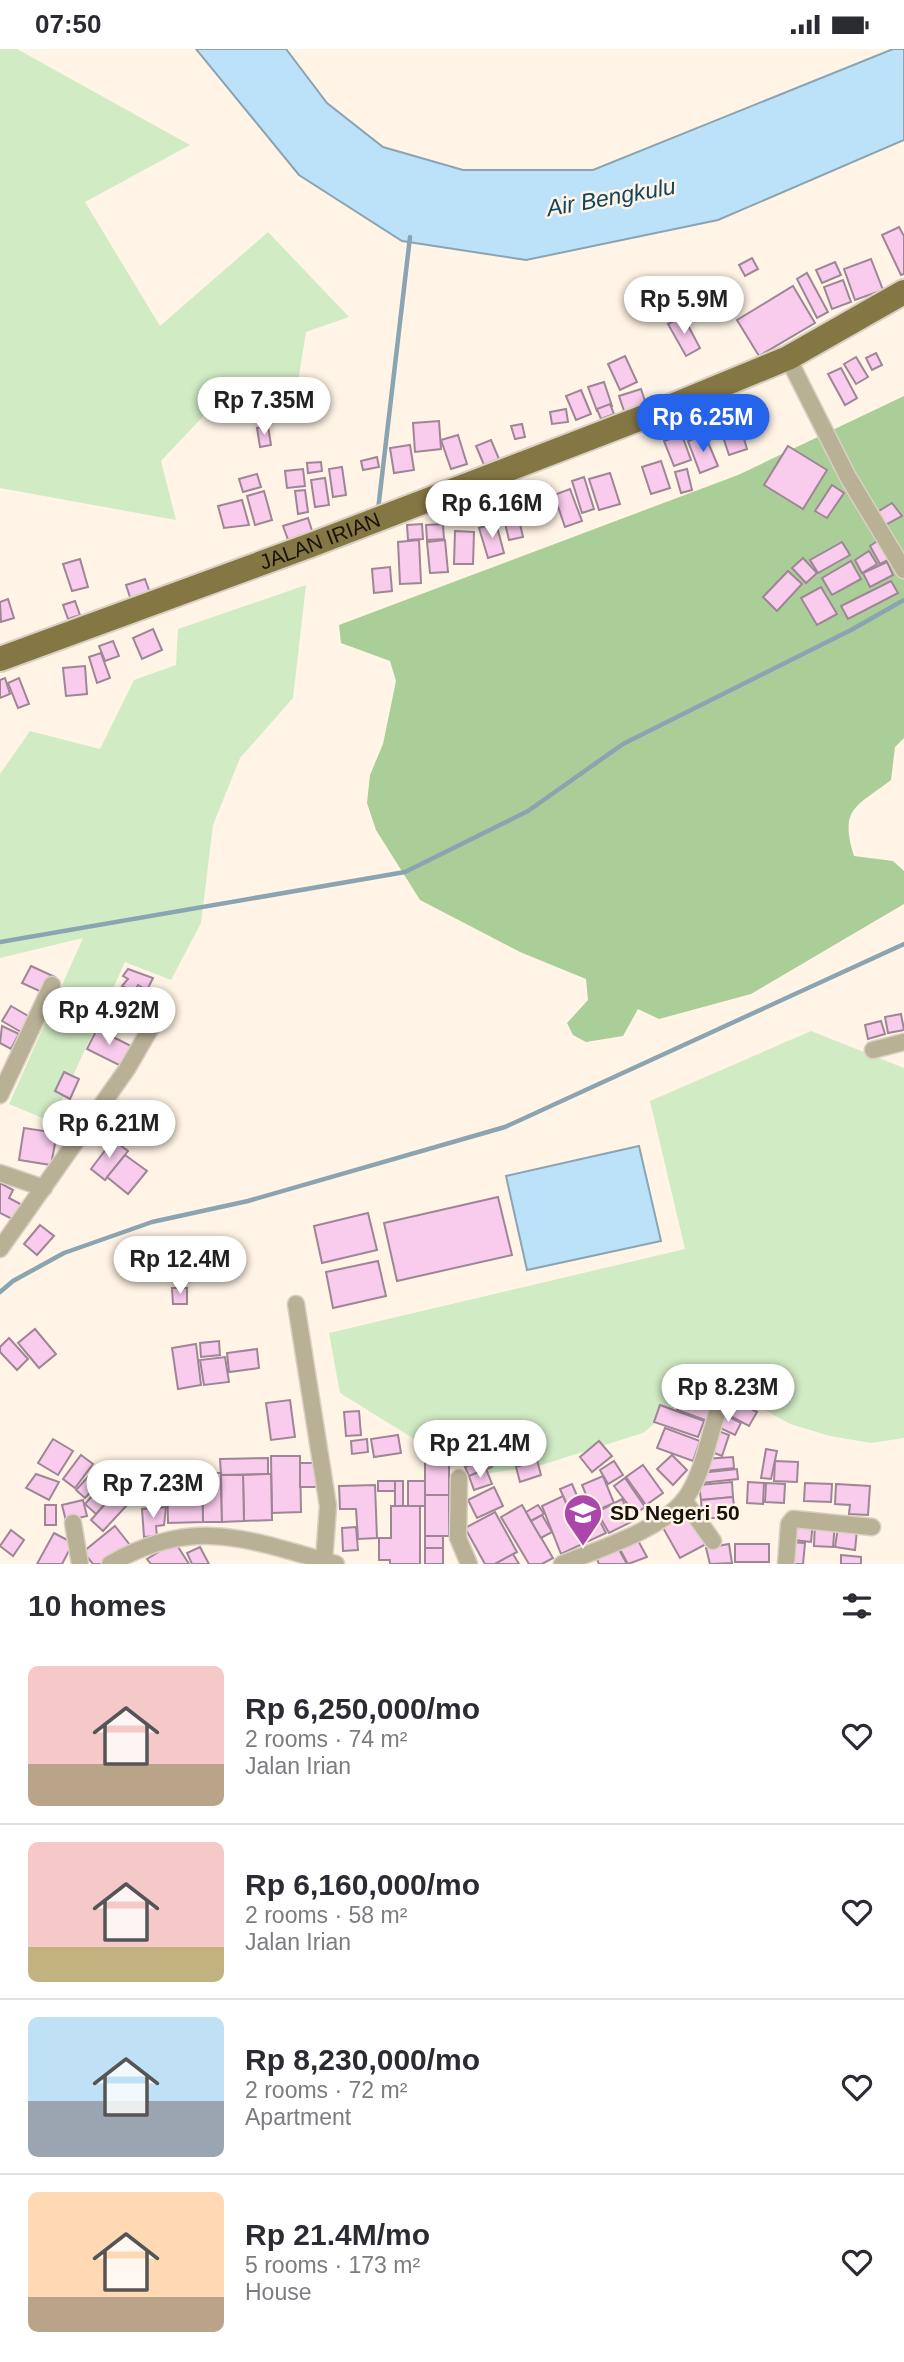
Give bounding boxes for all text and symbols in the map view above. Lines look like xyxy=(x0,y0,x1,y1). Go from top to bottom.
text: 07:50 xyxy=(35,9,102,39)
water label: Air Bengkulu xyxy=(543,173,678,221)
pin: Rp 5.9M xyxy=(619,277,749,336)
text: Rp 5.9M xyxy=(640,286,728,312)
pin: Rp 7.35M xyxy=(192,377,336,437)
text: Rp 7.35M xyxy=(214,387,314,413)
pin: Rp 6.25M xyxy=(631,395,775,454)
text: Rp 6.25M xyxy=(653,404,753,430)
pin: Rp 6.16M xyxy=(420,481,564,540)
text: Rp 6.16M xyxy=(442,490,542,516)
street label: JALAN IRIAN xyxy=(256,507,383,574)
pin: Rp 4.92M xyxy=(37,988,181,1047)
text: Rp 4.92M xyxy=(59,997,159,1023)
pin: Rp 6.21M xyxy=(37,1101,181,1160)
text: Rp 6.21M xyxy=(59,1110,159,1136)
pin: Rp 12.4M xyxy=(108,1237,252,1296)
text: Rp 12.4M xyxy=(130,1246,230,1272)
pin: Rp 8.23M xyxy=(656,1365,800,1424)
text: Rp 8.23M xyxy=(678,1374,778,1400)
pin: Rp 21.4M xyxy=(408,1421,552,1480)
text: Rp 21.4M xyxy=(430,1430,530,1456)
pin: Rp 7.23M xyxy=(81,1461,225,1520)
text: Rp 7.23M xyxy=(103,1470,203,1496)
school or university icon: SD Negeri 50 xyxy=(562,1492,604,1547)
place label: SD Negeri 50 xyxy=(610,1501,740,1524)
icon: filters xyxy=(838,1587,876,1625)
text: 10 homes xyxy=(28,1589,166,1622)
text: Rp 6,250,000/mo xyxy=(245,1692,480,1725)
icon: home xyxy=(84,1694,168,1778)
icon: heart xyxy=(838,1717,876,1755)
text: 2 rooms · 74 m² xyxy=(245,1726,407,1752)
text: Jalan Irian xyxy=(245,1753,351,1779)
text: Rp 6,160,000/mo xyxy=(245,1868,480,1901)
icon: home xyxy=(84,1870,168,1954)
icon: heart xyxy=(838,1893,876,1931)
text: 2 rooms · 58 m² xyxy=(245,1902,407,1928)
text: Jalan Irian xyxy=(245,1929,351,1955)
text: Rp 8,230,000/mo xyxy=(245,2043,480,2076)
icon: home xyxy=(84,2045,168,2129)
icon: heart xyxy=(838,2068,876,2106)
text: 2 rooms · 72 m² xyxy=(245,2077,407,2103)
text: Apartment xyxy=(245,2104,351,2130)
text: Rp 21.4M/mo xyxy=(245,2218,430,2251)
icon: home xyxy=(84,2220,168,2304)
icon: heart xyxy=(838,2243,876,2281)
text: 5 rooms · 173 m² xyxy=(245,2252,420,2278)
text: House xyxy=(245,2279,311,2305)

